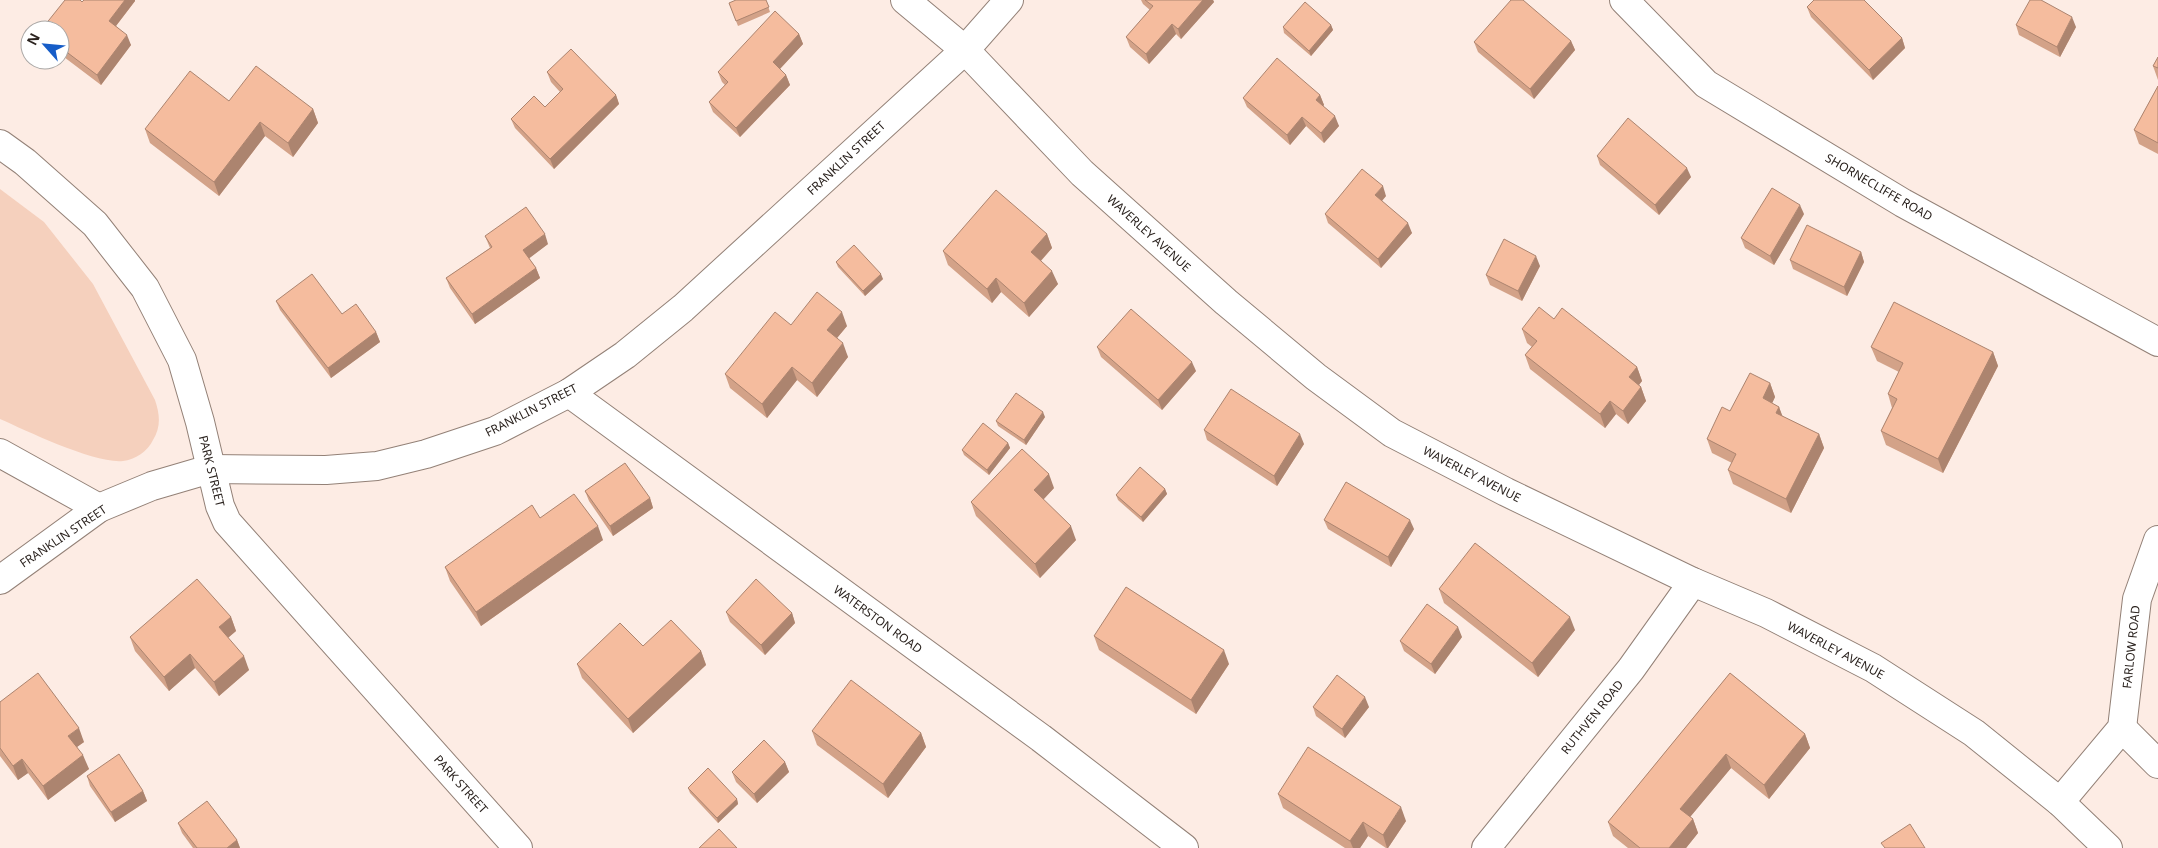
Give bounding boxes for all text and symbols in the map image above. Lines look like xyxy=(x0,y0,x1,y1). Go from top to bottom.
north arrow xyxy=(20,20,70,70)
text: N xyxy=(22,29,44,48)
street label: FRANKLIN STREET xyxy=(803,117,889,199)
street label: SHORNECLIFFE ROAD xyxy=(1822,149,1936,225)
street label: WAVERLEY AVENUE xyxy=(1103,191,1195,275)
street label: FRANKLIN STREET xyxy=(482,379,580,441)
street label: PARK STREET xyxy=(195,433,229,509)
street label: WAVERLEY AVENUE xyxy=(1420,442,1524,506)
street label: FRANKLIN STREET xyxy=(16,500,110,571)
street label: WATERSTON ROAD xyxy=(830,581,926,657)
street label: FARLOW ROAD xyxy=(2118,604,2144,690)
street label: WAVERLEY AVENUE xyxy=(1784,617,1888,683)
street label: RUTHVEN ROAD xyxy=(1557,676,1627,758)
street label: PARK STREET xyxy=(430,751,492,817)

